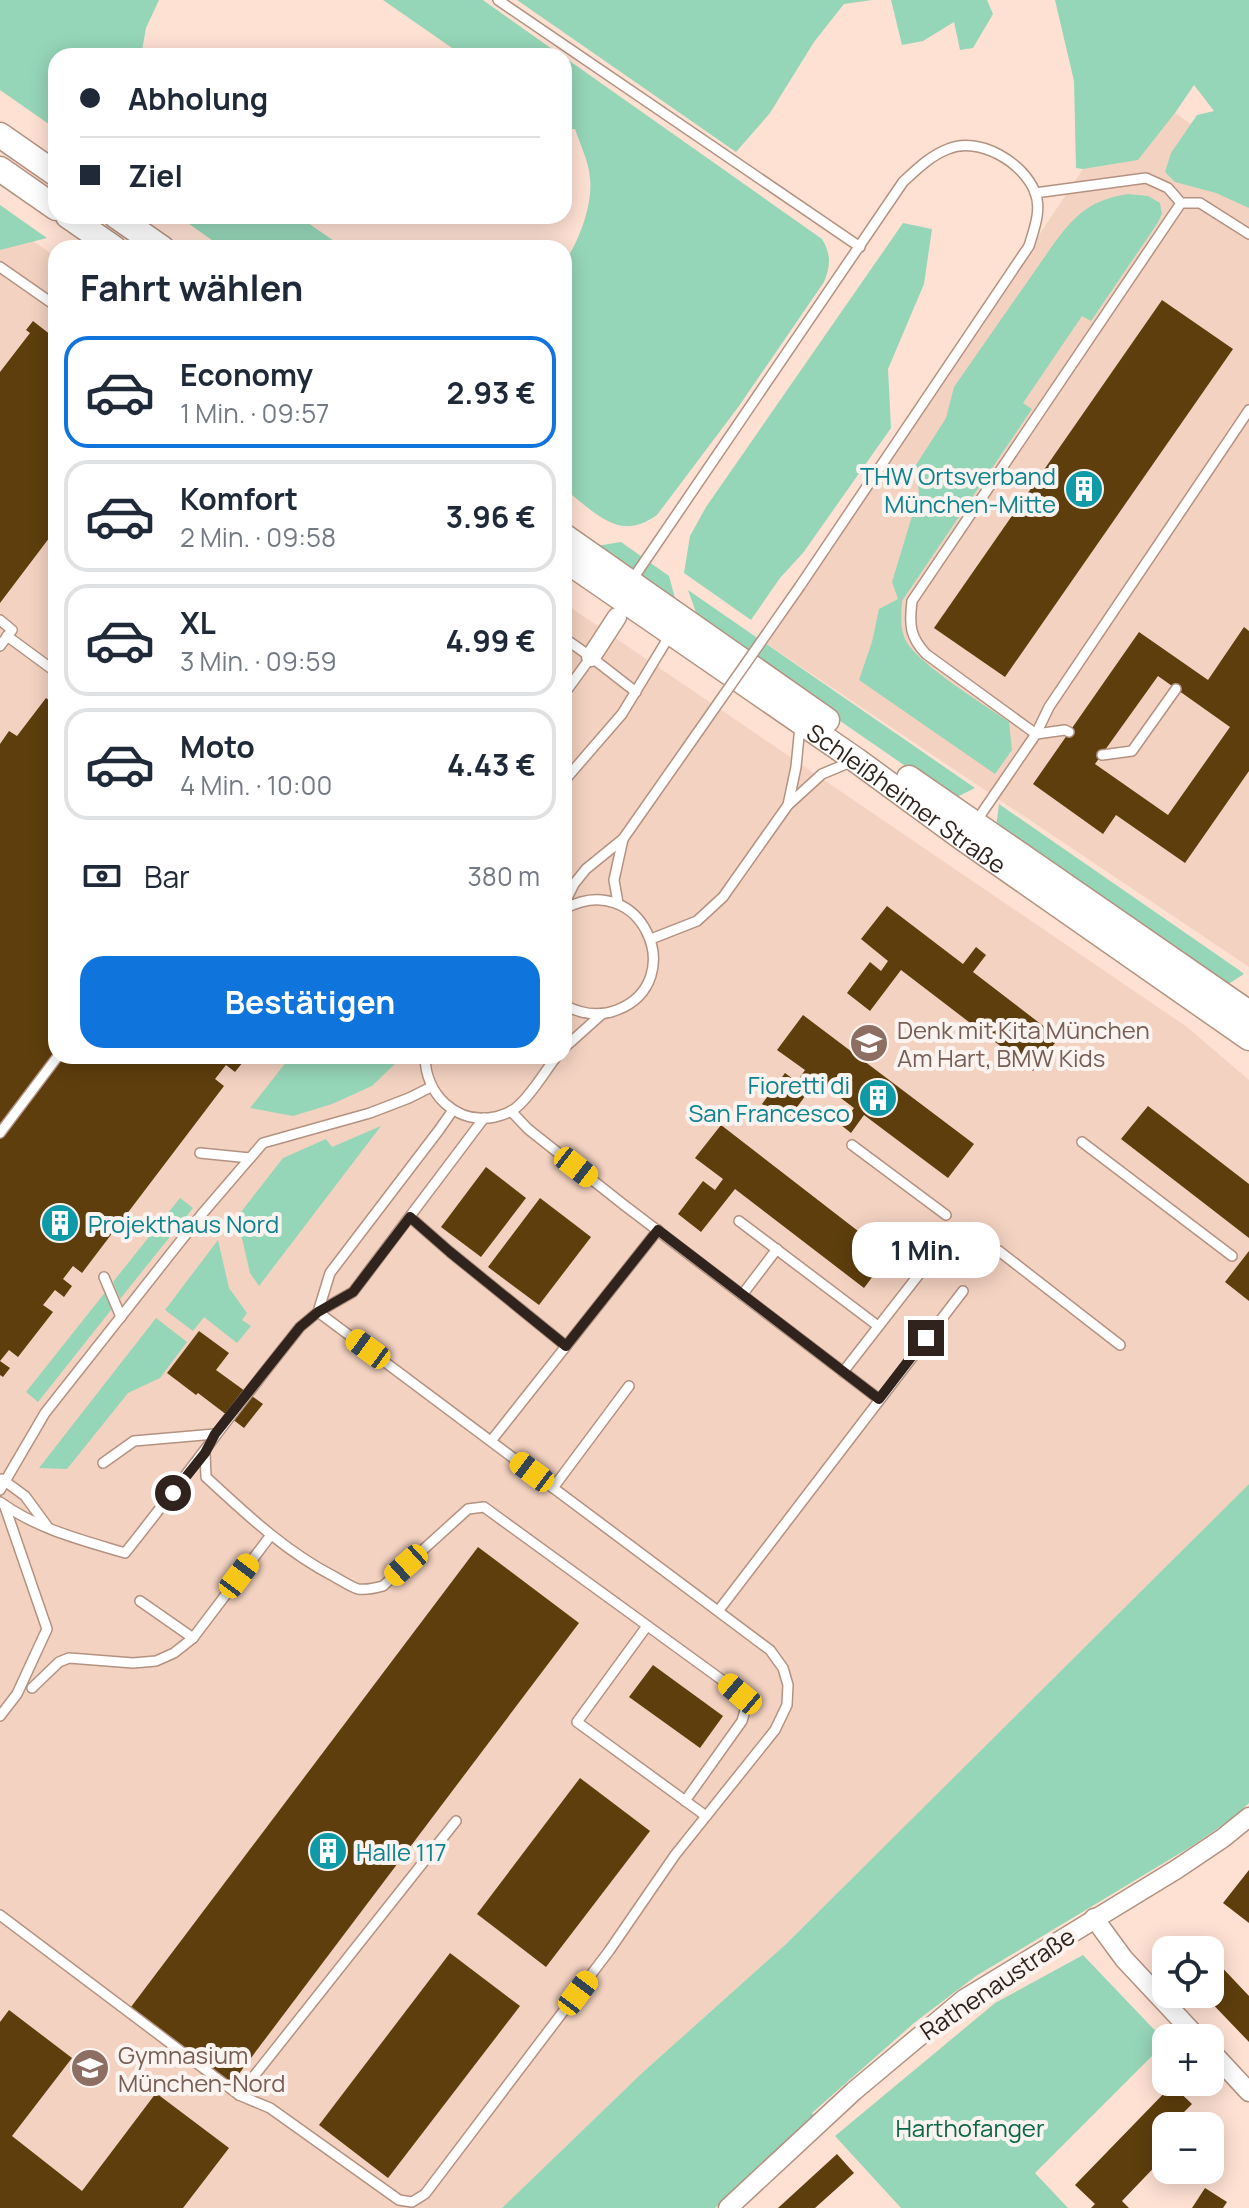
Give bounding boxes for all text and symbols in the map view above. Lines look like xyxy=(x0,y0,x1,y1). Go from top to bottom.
text: Abholung xyxy=(128,78,268,119)
text: Ziel xyxy=(128,155,183,196)
text: Fahrt wählen xyxy=(80,263,303,312)
text: Economy xyxy=(180,354,313,395)
icon: car xyxy=(84,356,156,428)
text: 2.93 € xyxy=(446,372,536,413)
text: 1 Min. · 09:57 xyxy=(180,395,329,431)
place label: THW Ortsverband München-Mitte xyxy=(860,459,1056,520)
building icon: THW Ortsverband München-Mitte xyxy=(1063,468,1105,510)
text: Komfort xyxy=(180,478,298,519)
icon: car xyxy=(84,480,156,552)
text: 3.96 € xyxy=(446,496,536,537)
text: 2 Min. · 09:58 xyxy=(180,519,336,555)
text: XL xyxy=(180,602,216,643)
icon: car xyxy=(84,604,156,676)
text: 4.99 € xyxy=(445,620,536,661)
text: 3 Min. · 09:59 xyxy=(180,643,337,679)
street label: Schleißheimer Straße xyxy=(801,715,1013,880)
text: Moto xyxy=(180,726,255,767)
icon: car xyxy=(84,728,156,800)
text: 4.43 € xyxy=(447,744,536,785)
text: 4 Min. · 10:00 xyxy=(180,767,332,803)
icon: cash xyxy=(80,854,124,898)
text: Bar xyxy=(144,856,190,897)
text: 380 m xyxy=(467,858,540,894)
button: Bestätigen xyxy=(80,956,540,1048)
place label: Denk mit Kita München Am Hart, BMW Kids xyxy=(897,1013,1150,1074)
school or university icon: Denk mit Kita München Am Hart, BMW Kids xyxy=(848,1022,890,1064)
place label: Fioretti di San Francesco xyxy=(688,1068,850,1129)
building icon: Fioretti di San Francesco xyxy=(857,1077,899,1119)
car xyxy=(550,1143,602,1191)
building icon: Projekthaus Nord xyxy=(39,1202,81,1244)
place label: Projekthaus Nord xyxy=(88,1207,279,1240)
callout: 1 Min. xyxy=(852,1222,1000,1278)
text: 1 Min. xyxy=(891,1232,961,1268)
route end xyxy=(908,1320,944,1356)
car xyxy=(342,1325,394,1373)
car xyxy=(506,1448,558,1496)
route start xyxy=(155,1475,191,1511)
car xyxy=(380,1540,432,1590)
car xyxy=(215,1550,263,1602)
car xyxy=(714,1669,766,1719)
building icon: Halle 117 xyxy=(307,1830,349,1872)
place label: Halle 117 xyxy=(356,1835,447,1868)
street label: Rathenaustraße xyxy=(913,1919,1081,2047)
map controls xyxy=(1152,1936,1224,2184)
button: locate xyxy=(1152,1936,1224,2008)
car xyxy=(554,1967,602,2019)
button: + xyxy=(1152,2024,1224,2096)
place label: Gymnasium München-Nord xyxy=(118,2038,285,2099)
school or university icon: Gymnasium München-Nord xyxy=(69,2047,111,2089)
park label: Harthofanger xyxy=(895,2111,1045,2144)
button: − xyxy=(1152,2112,1224,2184)

